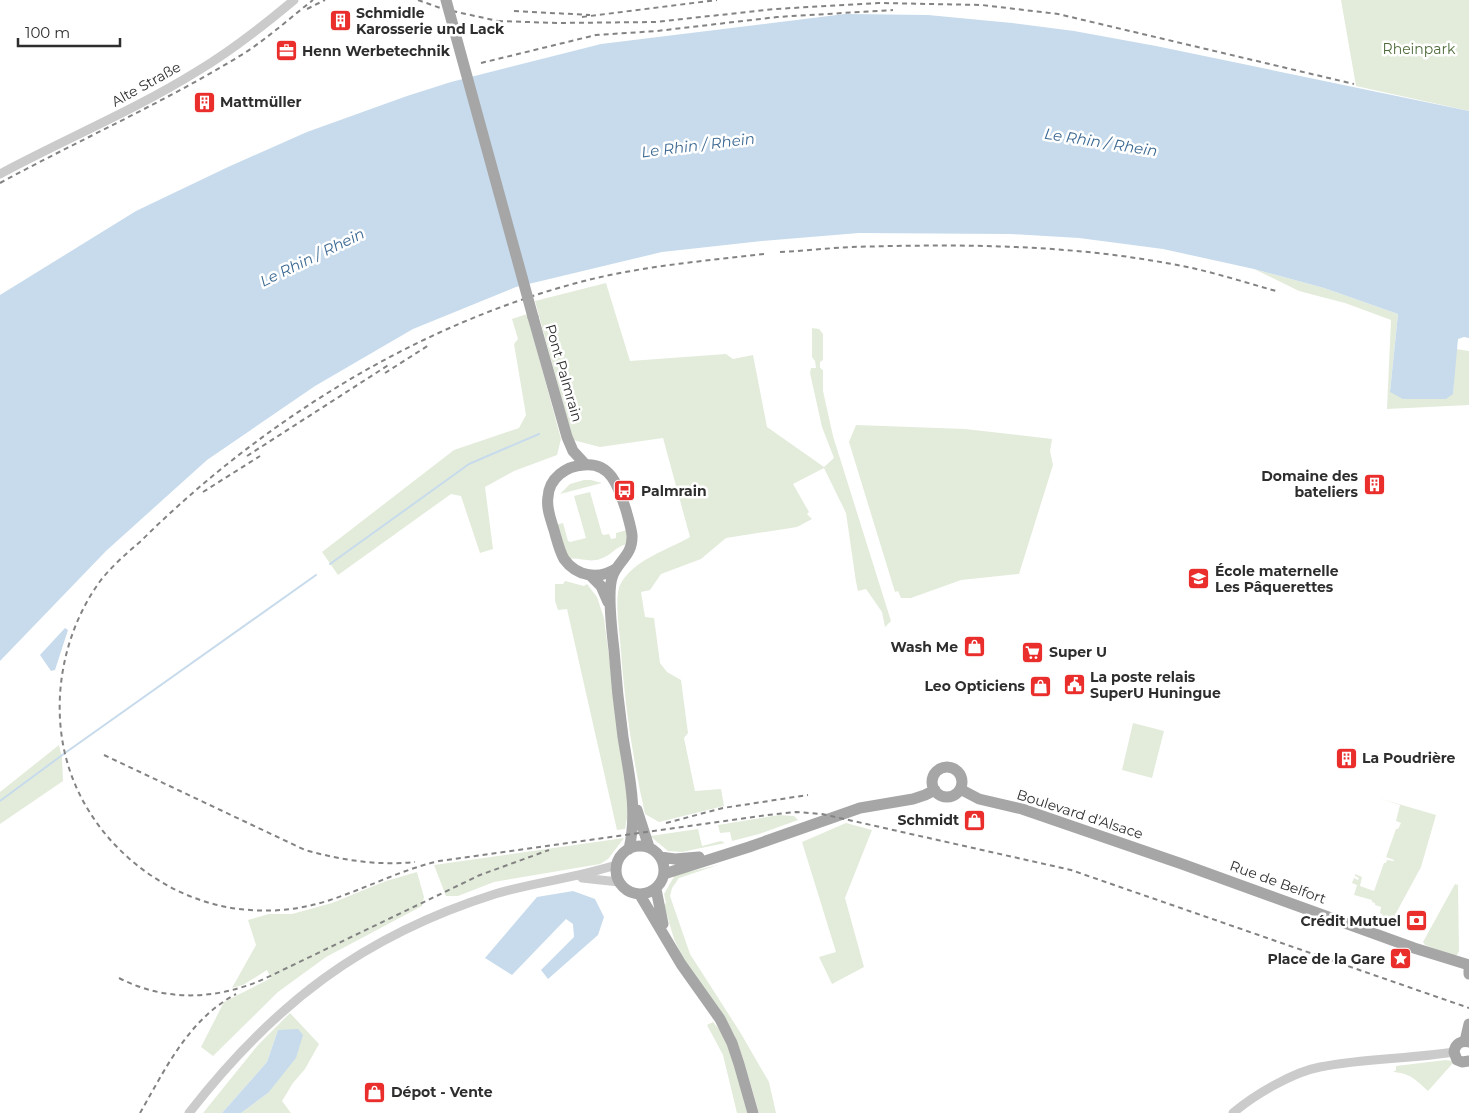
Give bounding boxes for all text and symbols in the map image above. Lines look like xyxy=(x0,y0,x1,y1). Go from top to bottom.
place label: Schmidle Karosserie und Lack xyxy=(356,4,505,38)
building icon: Schmidle Karosserie und Lack xyxy=(328,9,352,33)
scale bar xyxy=(18,15,120,47)
text: 100 m xyxy=(25,23,70,42)
office icon: Henn Werbetechnik xyxy=(274,39,298,63)
park label: Rheinpark xyxy=(1383,40,1456,58)
place label: Henn Werbetechnik xyxy=(302,42,451,60)
street label: Alte Straße xyxy=(108,58,184,110)
building icon: Mattmüller xyxy=(192,90,216,114)
place label: Mattmüller xyxy=(220,93,302,111)
water label: Le Rhin / Rhein xyxy=(1043,124,1159,160)
water label: Le Rhin / Rhein xyxy=(640,129,756,161)
water label: Le Rhin / Rhein xyxy=(257,223,367,291)
street label: Pont Palmrain xyxy=(541,322,587,424)
place label: Domaine des bateliers xyxy=(1261,467,1359,501)
building icon: Domaine des bateliers xyxy=(1362,472,1386,496)
bus stop icon: Palmrain xyxy=(613,479,637,503)
place label: Palmrain xyxy=(641,482,707,500)
place label: École maternelle Les Pâquerettes xyxy=(1215,562,1339,596)
school or university icon: École maternelle Les Pâquerettes xyxy=(1187,567,1211,591)
shop icon: Wash Me xyxy=(962,635,986,659)
place label: Wash Me xyxy=(891,638,958,656)
supermarket icon: Super U xyxy=(1021,640,1045,664)
place label: Super U xyxy=(1049,643,1107,661)
place label: La poste relais SuperU Huningue xyxy=(1090,668,1221,702)
public building icon: La poste relais SuperU Huningue xyxy=(1062,673,1086,697)
shop icon: Leo Opticiens xyxy=(1029,674,1053,698)
place label: Leo Opticiens xyxy=(924,677,1026,695)
building icon: La Poudrière xyxy=(1334,746,1358,770)
place label: La Poudrière xyxy=(1362,749,1456,767)
street label: Boulevard d'Alsace xyxy=(1015,785,1145,843)
shop icon: Schmidt xyxy=(963,808,987,832)
place label: Schmidt xyxy=(897,811,959,829)
street label: Rue de Belfort xyxy=(1227,856,1329,908)
bank icon: Crédit Mutuel xyxy=(1405,909,1429,933)
place label: Crédit Mutuel xyxy=(1300,912,1401,930)
place icon: Place de la Gare xyxy=(1389,947,1413,971)
place label: Place de la Gare xyxy=(1267,950,1385,968)
shop icon: Dépot - Vente xyxy=(363,1080,387,1104)
place label: Dépot - Vente xyxy=(391,1083,493,1101)

